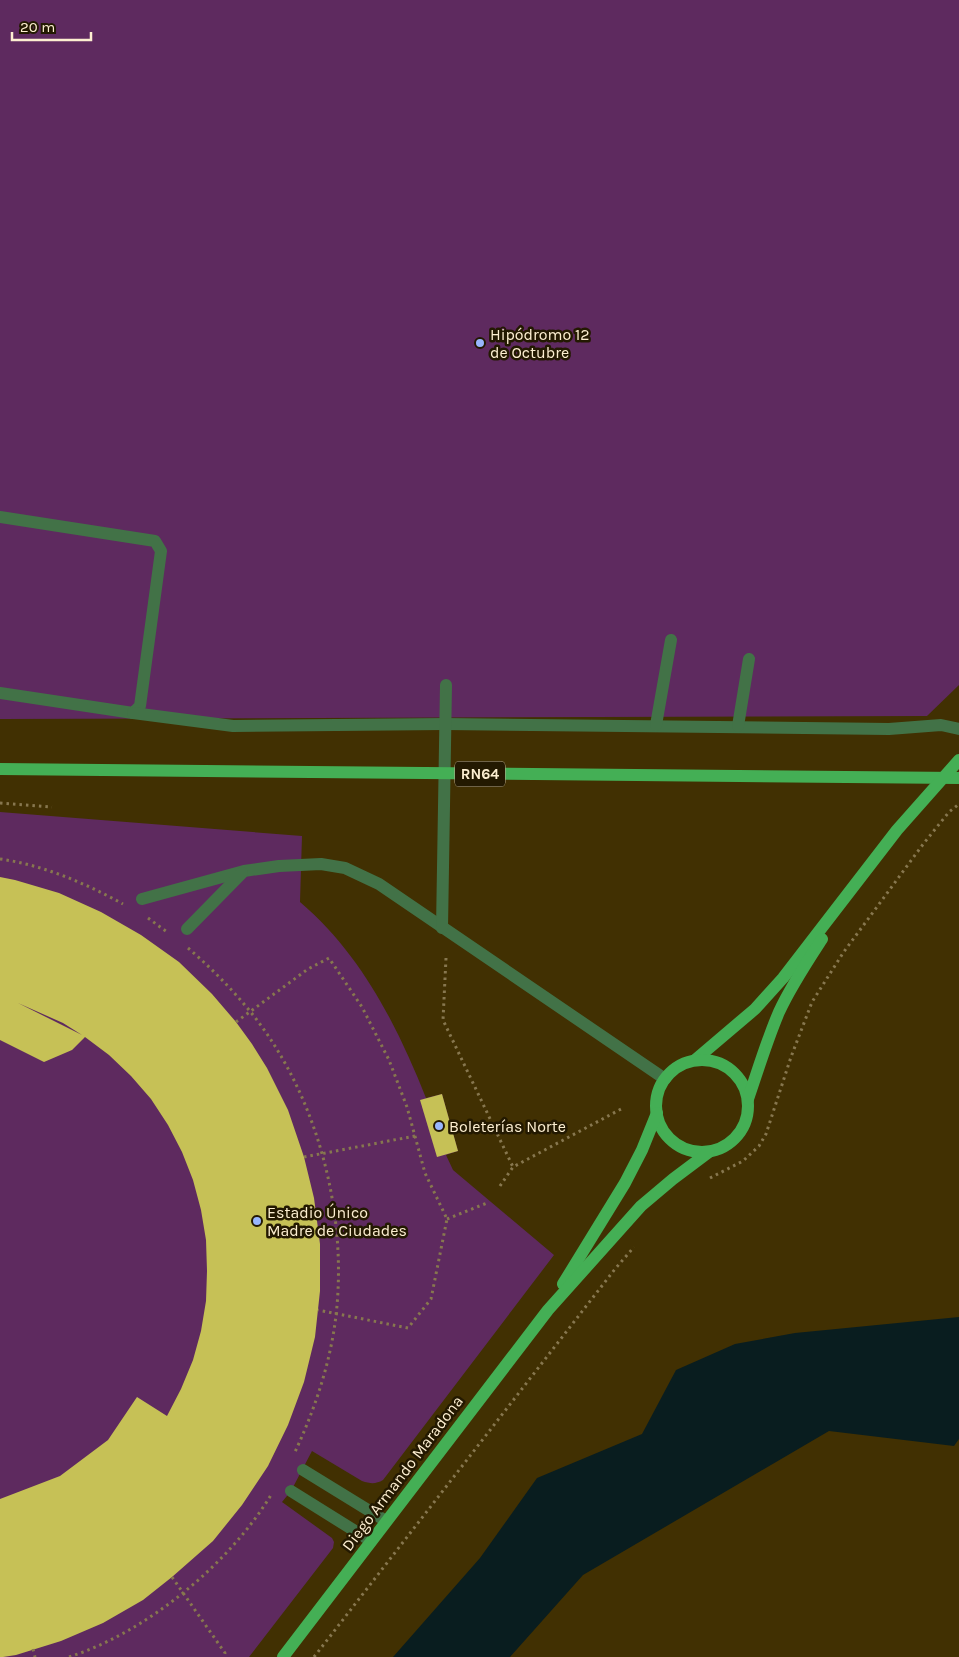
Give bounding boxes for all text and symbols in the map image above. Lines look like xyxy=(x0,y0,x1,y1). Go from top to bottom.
scale bar xyxy=(12,10,91,42)
text: 20 m xyxy=(20,18,55,36)
place label: Hipódromo 12 de Octubre xyxy=(490,325,590,362)
marker: Hipódromo 12 de Octubre xyxy=(474,337,486,349)
road number: RN64 xyxy=(455,762,505,786)
place label: Boleterías Norte xyxy=(449,1117,566,1136)
marker: Boleterías Norte xyxy=(433,1120,445,1132)
place label: Estadio Único Madre de Ciudades xyxy=(267,1203,407,1240)
marker: Estadio Único Madre de Ciudades xyxy=(251,1215,263,1227)
street label: Diego Armando Maradona xyxy=(338,1392,467,1555)

